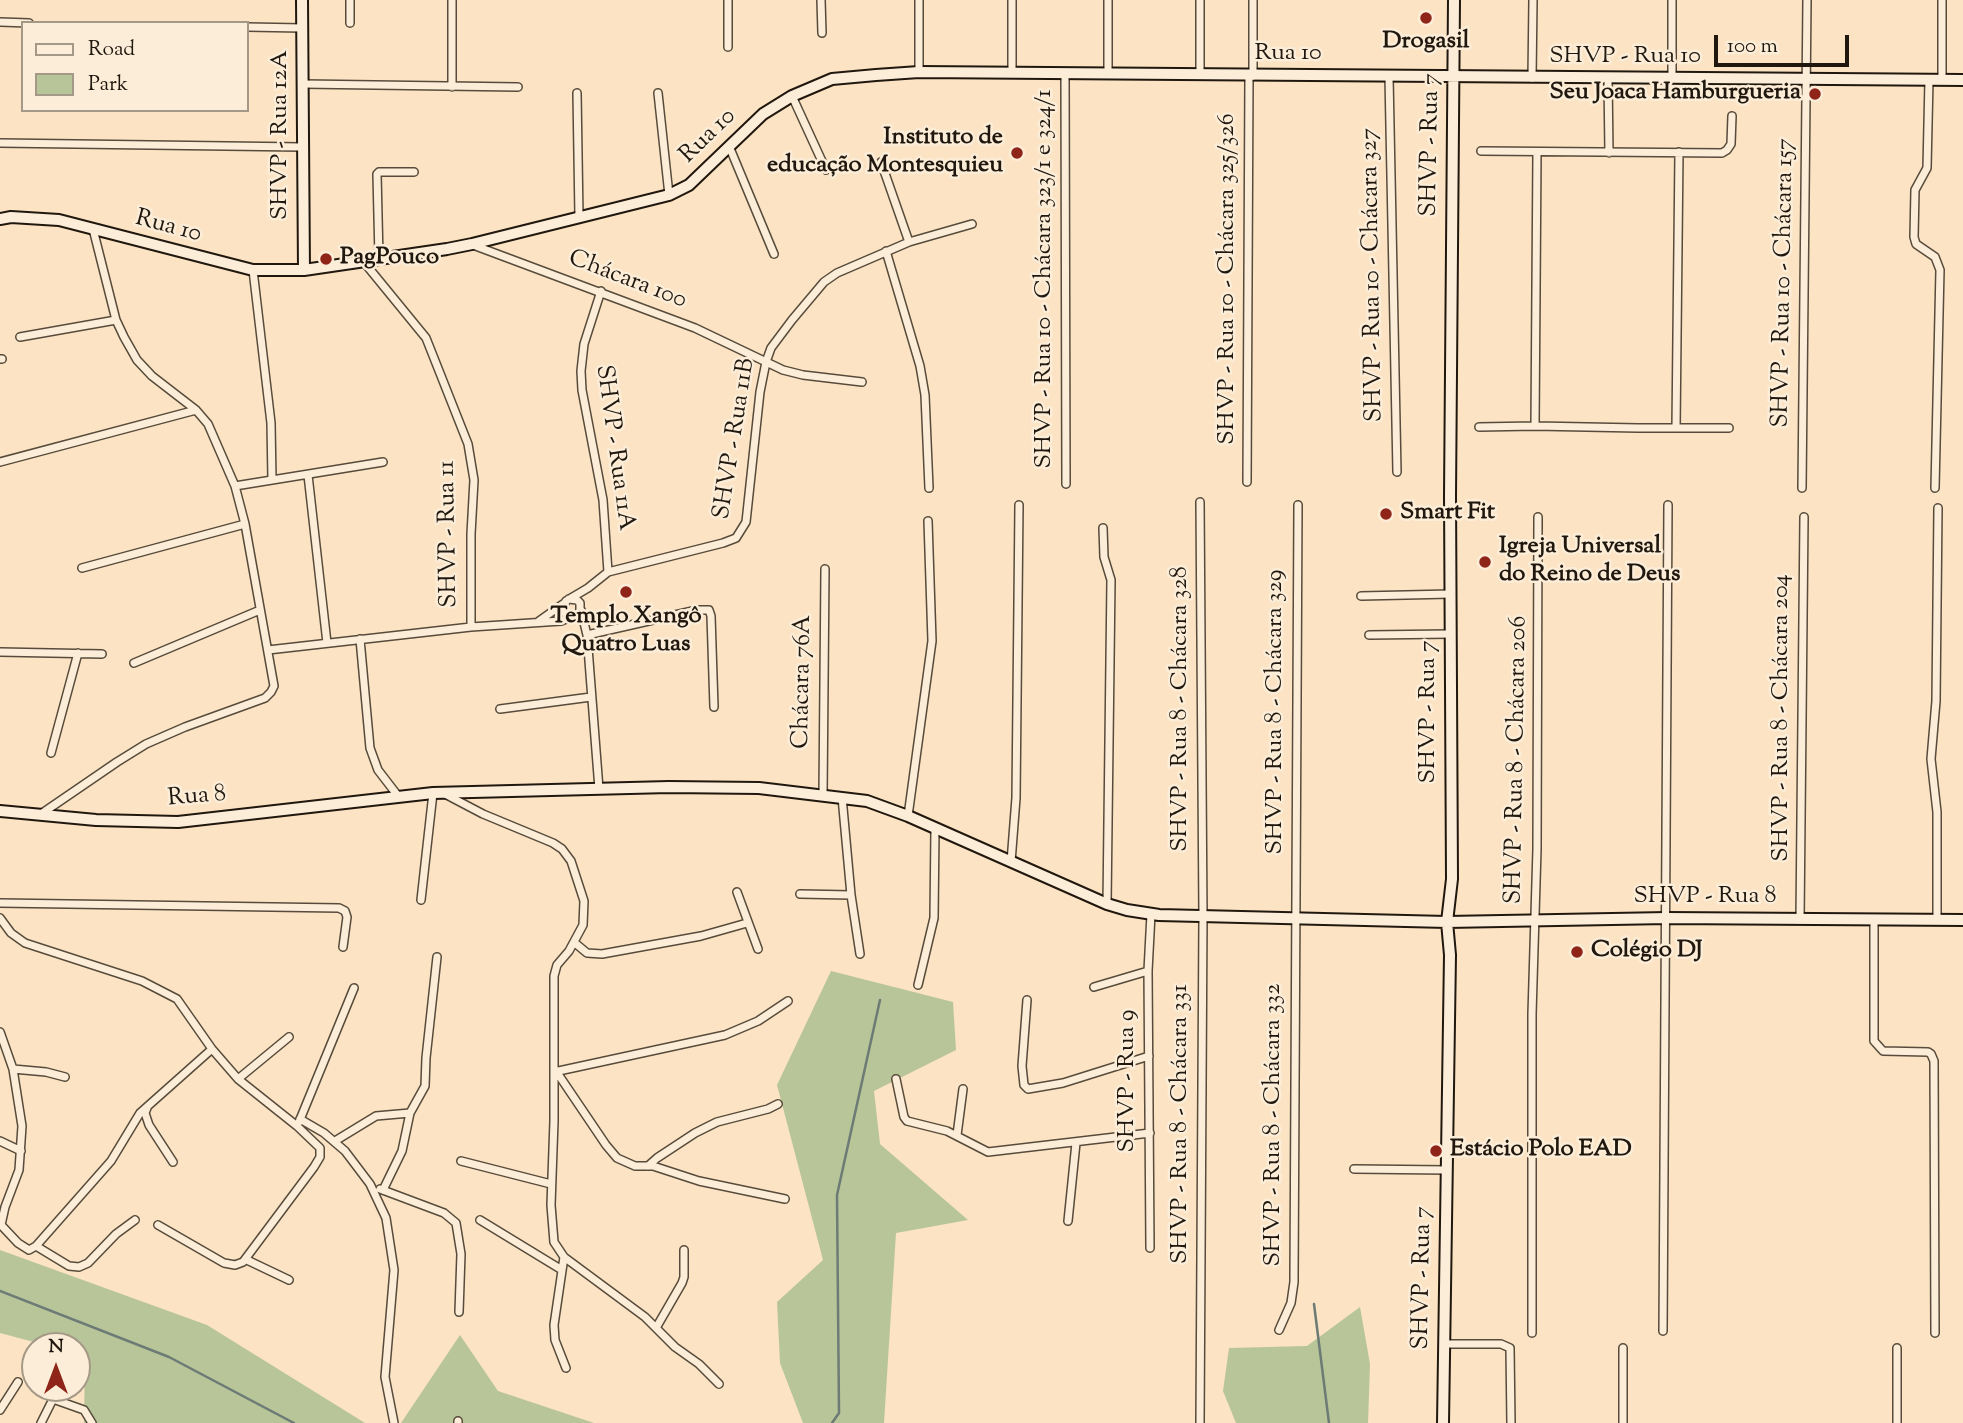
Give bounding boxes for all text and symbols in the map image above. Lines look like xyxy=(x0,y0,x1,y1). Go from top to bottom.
marker: Drogasil xyxy=(1418,10,1434,26)
legend xyxy=(21,21,248,112)
scale bar xyxy=(1718,21,1853,65)
place label: Drogasil xyxy=(1383,29,1469,57)
text: 100 m xyxy=(1727,32,1778,62)
text: Road xyxy=(88,35,135,65)
street label: Rua 10 xyxy=(1254,41,1322,69)
street label: SHVP - Rua 10 xyxy=(1549,44,1701,72)
street label: SHVP - Rua 12A xyxy=(268,50,296,220)
text: Park xyxy=(88,70,128,100)
street label: SHVP - Rua 7 xyxy=(1416,73,1448,217)
place label: Seu Joaca Hamburgueria xyxy=(1550,80,1801,108)
marker: Seu Joaca Hamburgueria xyxy=(1807,86,1823,102)
street label: SHVP - Rua 10 - Chácara 323/1 e 324/1 xyxy=(1032,89,1060,469)
street label: Rua 10 xyxy=(675,103,743,171)
street label: SHVP - Rua 10 - Chácara 325/326 xyxy=(1215,113,1243,445)
place label: Instituto de educação Montesquieu xyxy=(767,125,1003,181)
street label: SHVP - Rua 10 - Chácara 327 xyxy=(1357,128,1391,422)
street label: SHVP - Rua 10 - Chácara 157 xyxy=(1768,138,1802,428)
marker: Instituto de educação Montesquieu xyxy=(1009,145,1025,161)
street label: Rua 10 xyxy=(132,205,204,251)
place label: PagPouco xyxy=(340,245,439,273)
street label: Chácara 100 xyxy=(564,245,690,317)
marker: PagPouco xyxy=(318,251,334,267)
street label: SHVP - Rua 11B xyxy=(709,356,763,522)
street label: SHVP - Rua 11A xyxy=(587,363,639,533)
street label: SHVP - Rua 11 xyxy=(434,460,466,608)
place label: Smart Fit xyxy=(1400,500,1495,528)
marker: Smart Fit xyxy=(1378,506,1394,522)
place label: Igreja Universal do Reino de Deus xyxy=(1499,534,1680,590)
marker: Igreja Universal do Reino de Deus xyxy=(1477,554,1493,570)
street label: SHVP - Rua 8 - Chácara 328 xyxy=(1168,566,1196,852)
street label: SHVP - Rua 8 - Chácara 329 xyxy=(1263,569,1291,855)
street label: SHVP - Rua 8 - Chácara 204 xyxy=(1769,574,1797,862)
marker: Templo Xangô Quatro Luas xyxy=(618,584,634,600)
place label: Templo Xangô Quatro Luas xyxy=(550,604,702,660)
street label: Chácara 76A xyxy=(788,615,820,749)
street label: SHVP - Rua 8 - Chácara 206 xyxy=(1501,616,1535,904)
street label: SHVP - Rua 7 xyxy=(1416,640,1444,784)
street label: Rua 8 xyxy=(167,781,227,815)
street label: SHVP - Rua 8 xyxy=(1633,884,1777,912)
place label: Colégio DJ xyxy=(1591,938,1702,966)
marker: Colégio DJ xyxy=(1569,944,1585,960)
street label: SHVP - Rua 8 - Chácara 332 xyxy=(1261,983,1289,1267)
street label: SHVP - Rua 8 - Chácara 331 xyxy=(1168,984,1196,1264)
street label: SHVP - Rua 9 xyxy=(1115,1010,1143,1152)
place label: Estácio Polo EAD xyxy=(1450,1137,1632,1165)
marker: Estácio Polo EAD xyxy=(1428,1143,1444,1159)
street label: SHVP - Rua 7 xyxy=(1408,1206,1440,1350)
north arrow xyxy=(21,1332,91,1402)
text: N xyxy=(48,1334,64,1361)

